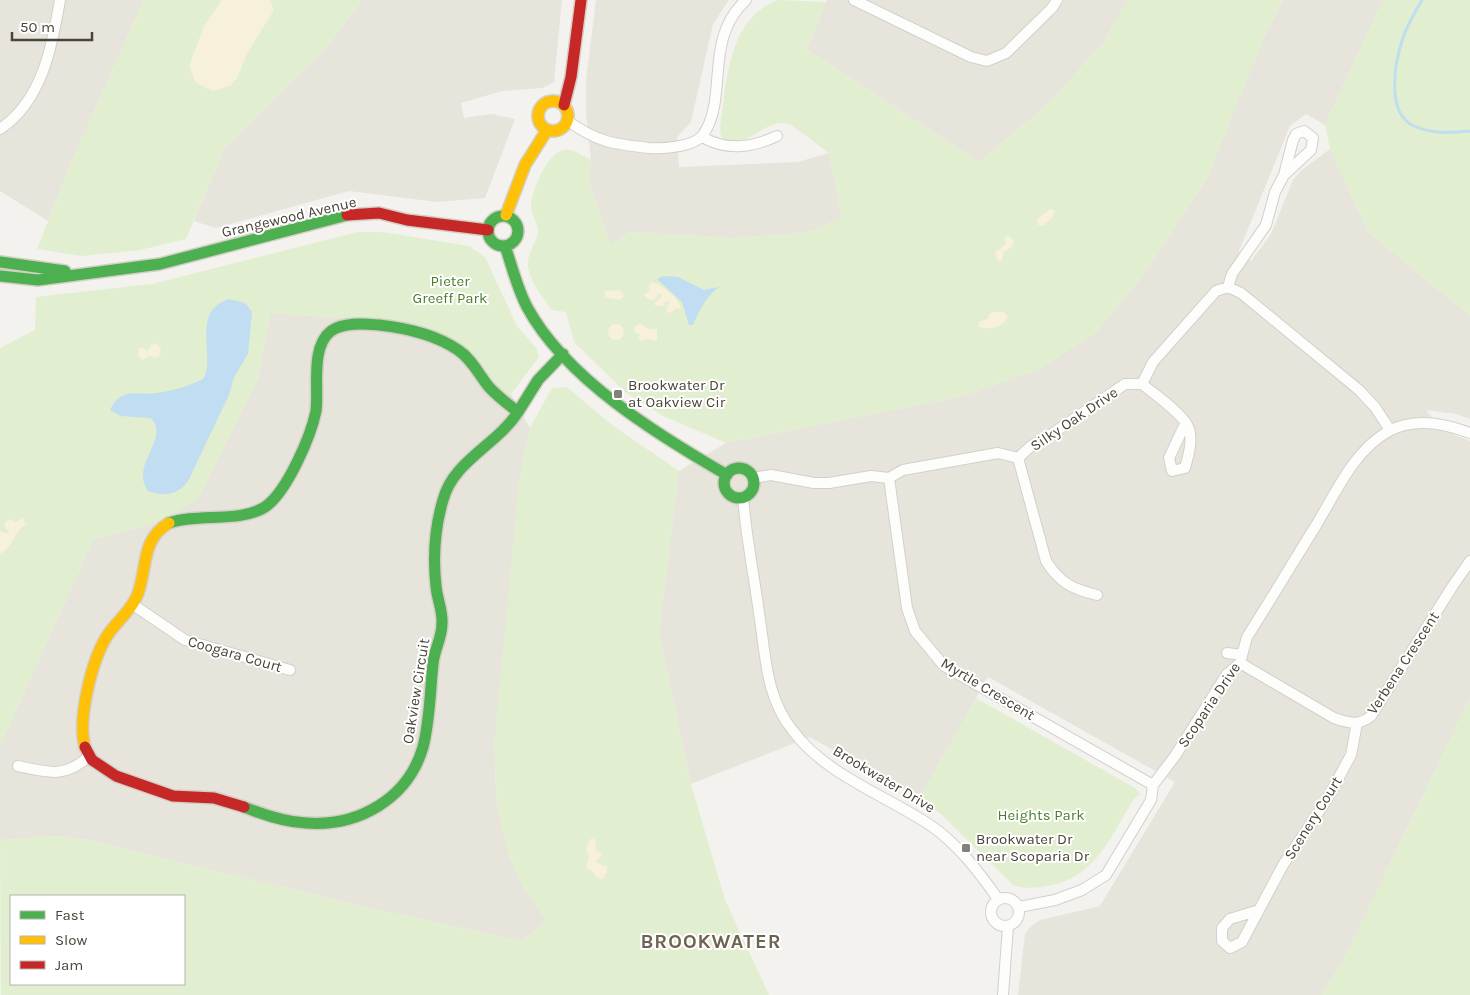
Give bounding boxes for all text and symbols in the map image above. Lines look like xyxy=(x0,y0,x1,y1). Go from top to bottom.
scale bar xyxy=(12,10,92,42)
text: 50 m xyxy=(20,18,55,36)
street label: Grangewood Avenue xyxy=(220,193,358,241)
park label: Pieter Greeff Park xyxy=(413,272,487,307)
place label: Brookwater Dr at Oakview Cir xyxy=(628,376,726,411)
street label: Silky Oak Drive xyxy=(1027,383,1121,455)
marker: Brookwater Dr at Oakview Cir xyxy=(612,388,624,400)
street label: Verbena Crescent xyxy=(1363,608,1443,718)
street label: Coogara Court xyxy=(186,632,284,676)
street label: Oakview Circuit xyxy=(399,637,433,745)
street label: Myrtle Crescent xyxy=(938,654,1039,724)
street label: Scoparia Drive xyxy=(1174,659,1244,751)
street label: Brookwater Drive xyxy=(830,741,938,817)
street label: Scenery Court xyxy=(1280,773,1346,863)
park label: Heights Park xyxy=(997,806,1085,824)
place label: Brookwater Dr near Scoparia Dr xyxy=(976,830,1090,865)
marker: Brookwater Dr near Scoparia Dr xyxy=(960,842,972,854)
legend xyxy=(10,895,185,985)
text: Fast xyxy=(55,906,85,924)
district label: BROOKWATER xyxy=(640,930,782,953)
text: Slow xyxy=(55,931,87,949)
text: Jam xyxy=(55,956,83,974)

